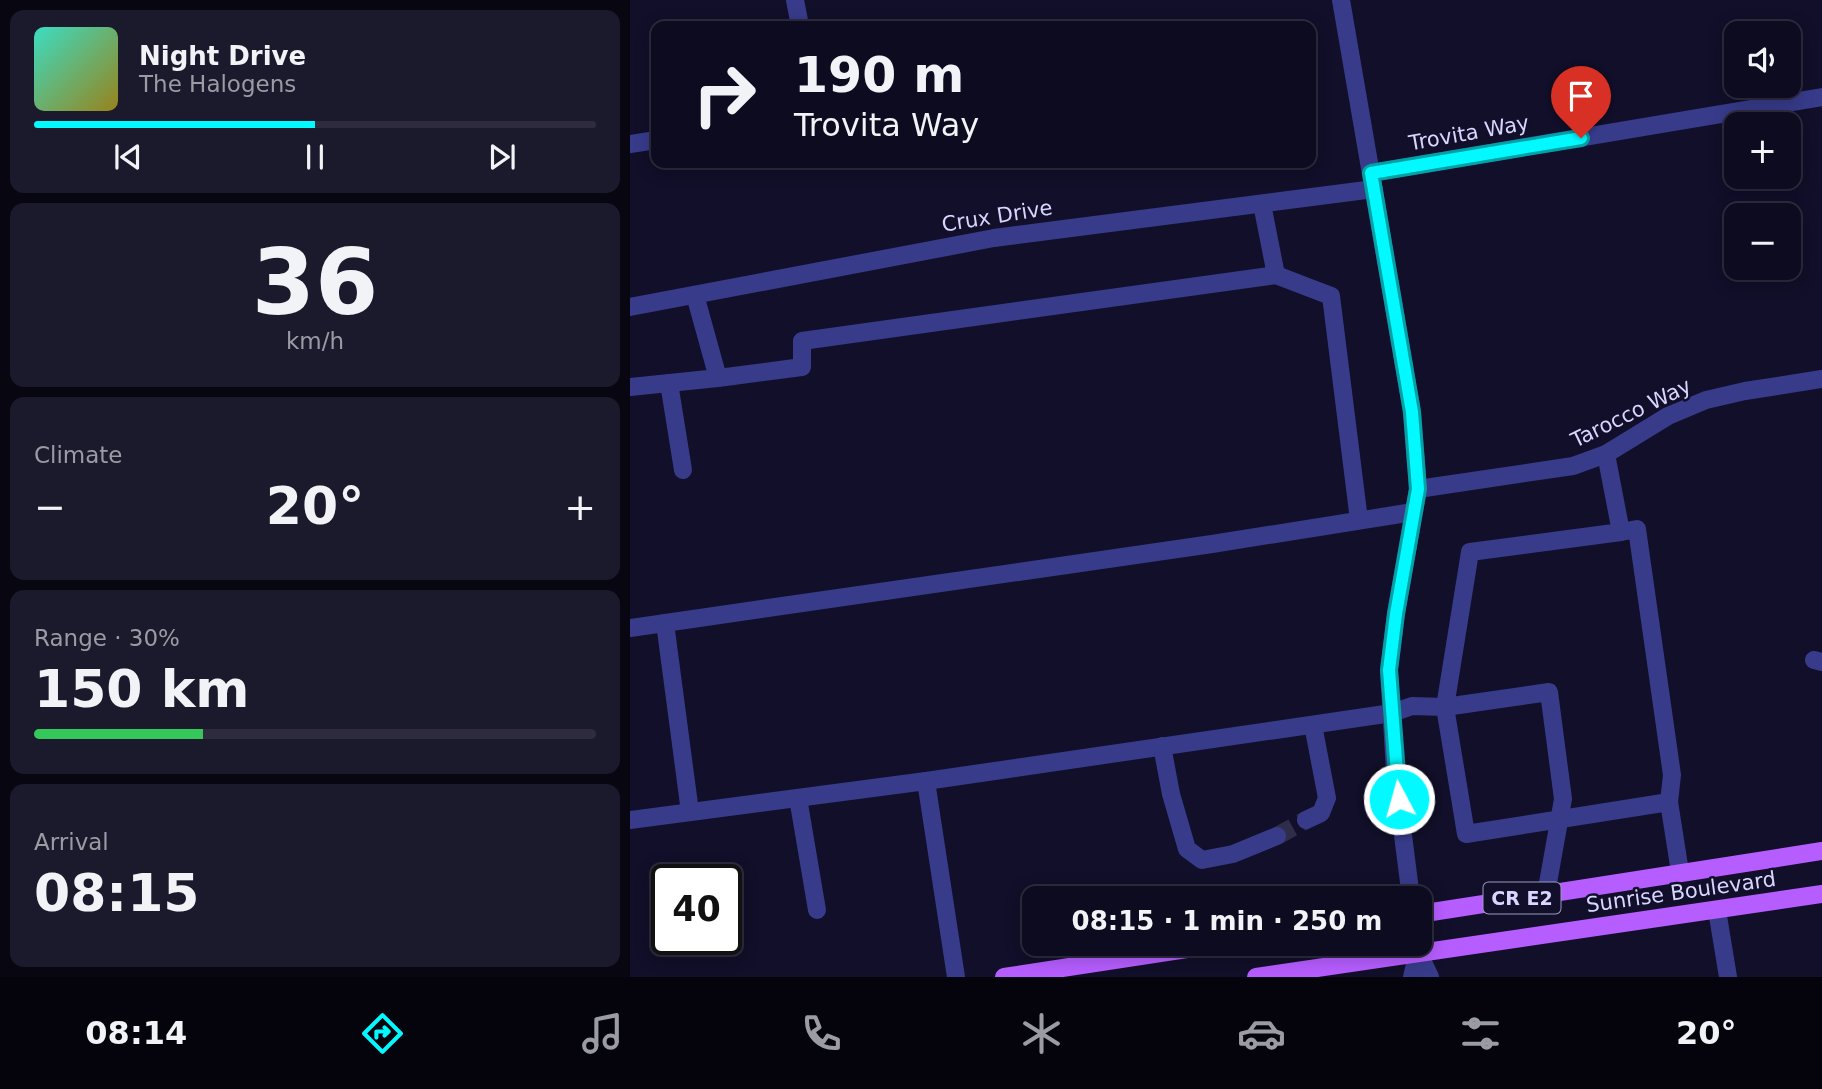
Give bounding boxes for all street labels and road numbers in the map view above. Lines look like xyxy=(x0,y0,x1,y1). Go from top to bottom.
street label: Trovita Way xyxy=(1406,111,1531,156)
street label: Crux Drive xyxy=(940,195,1054,237)
street label: Tarocco Way xyxy=(1566,374,1695,453)
street label: Sunrise Boulevard xyxy=(1585,867,1777,917)
road number: CR E2 xyxy=(1484,882,1561,914)

